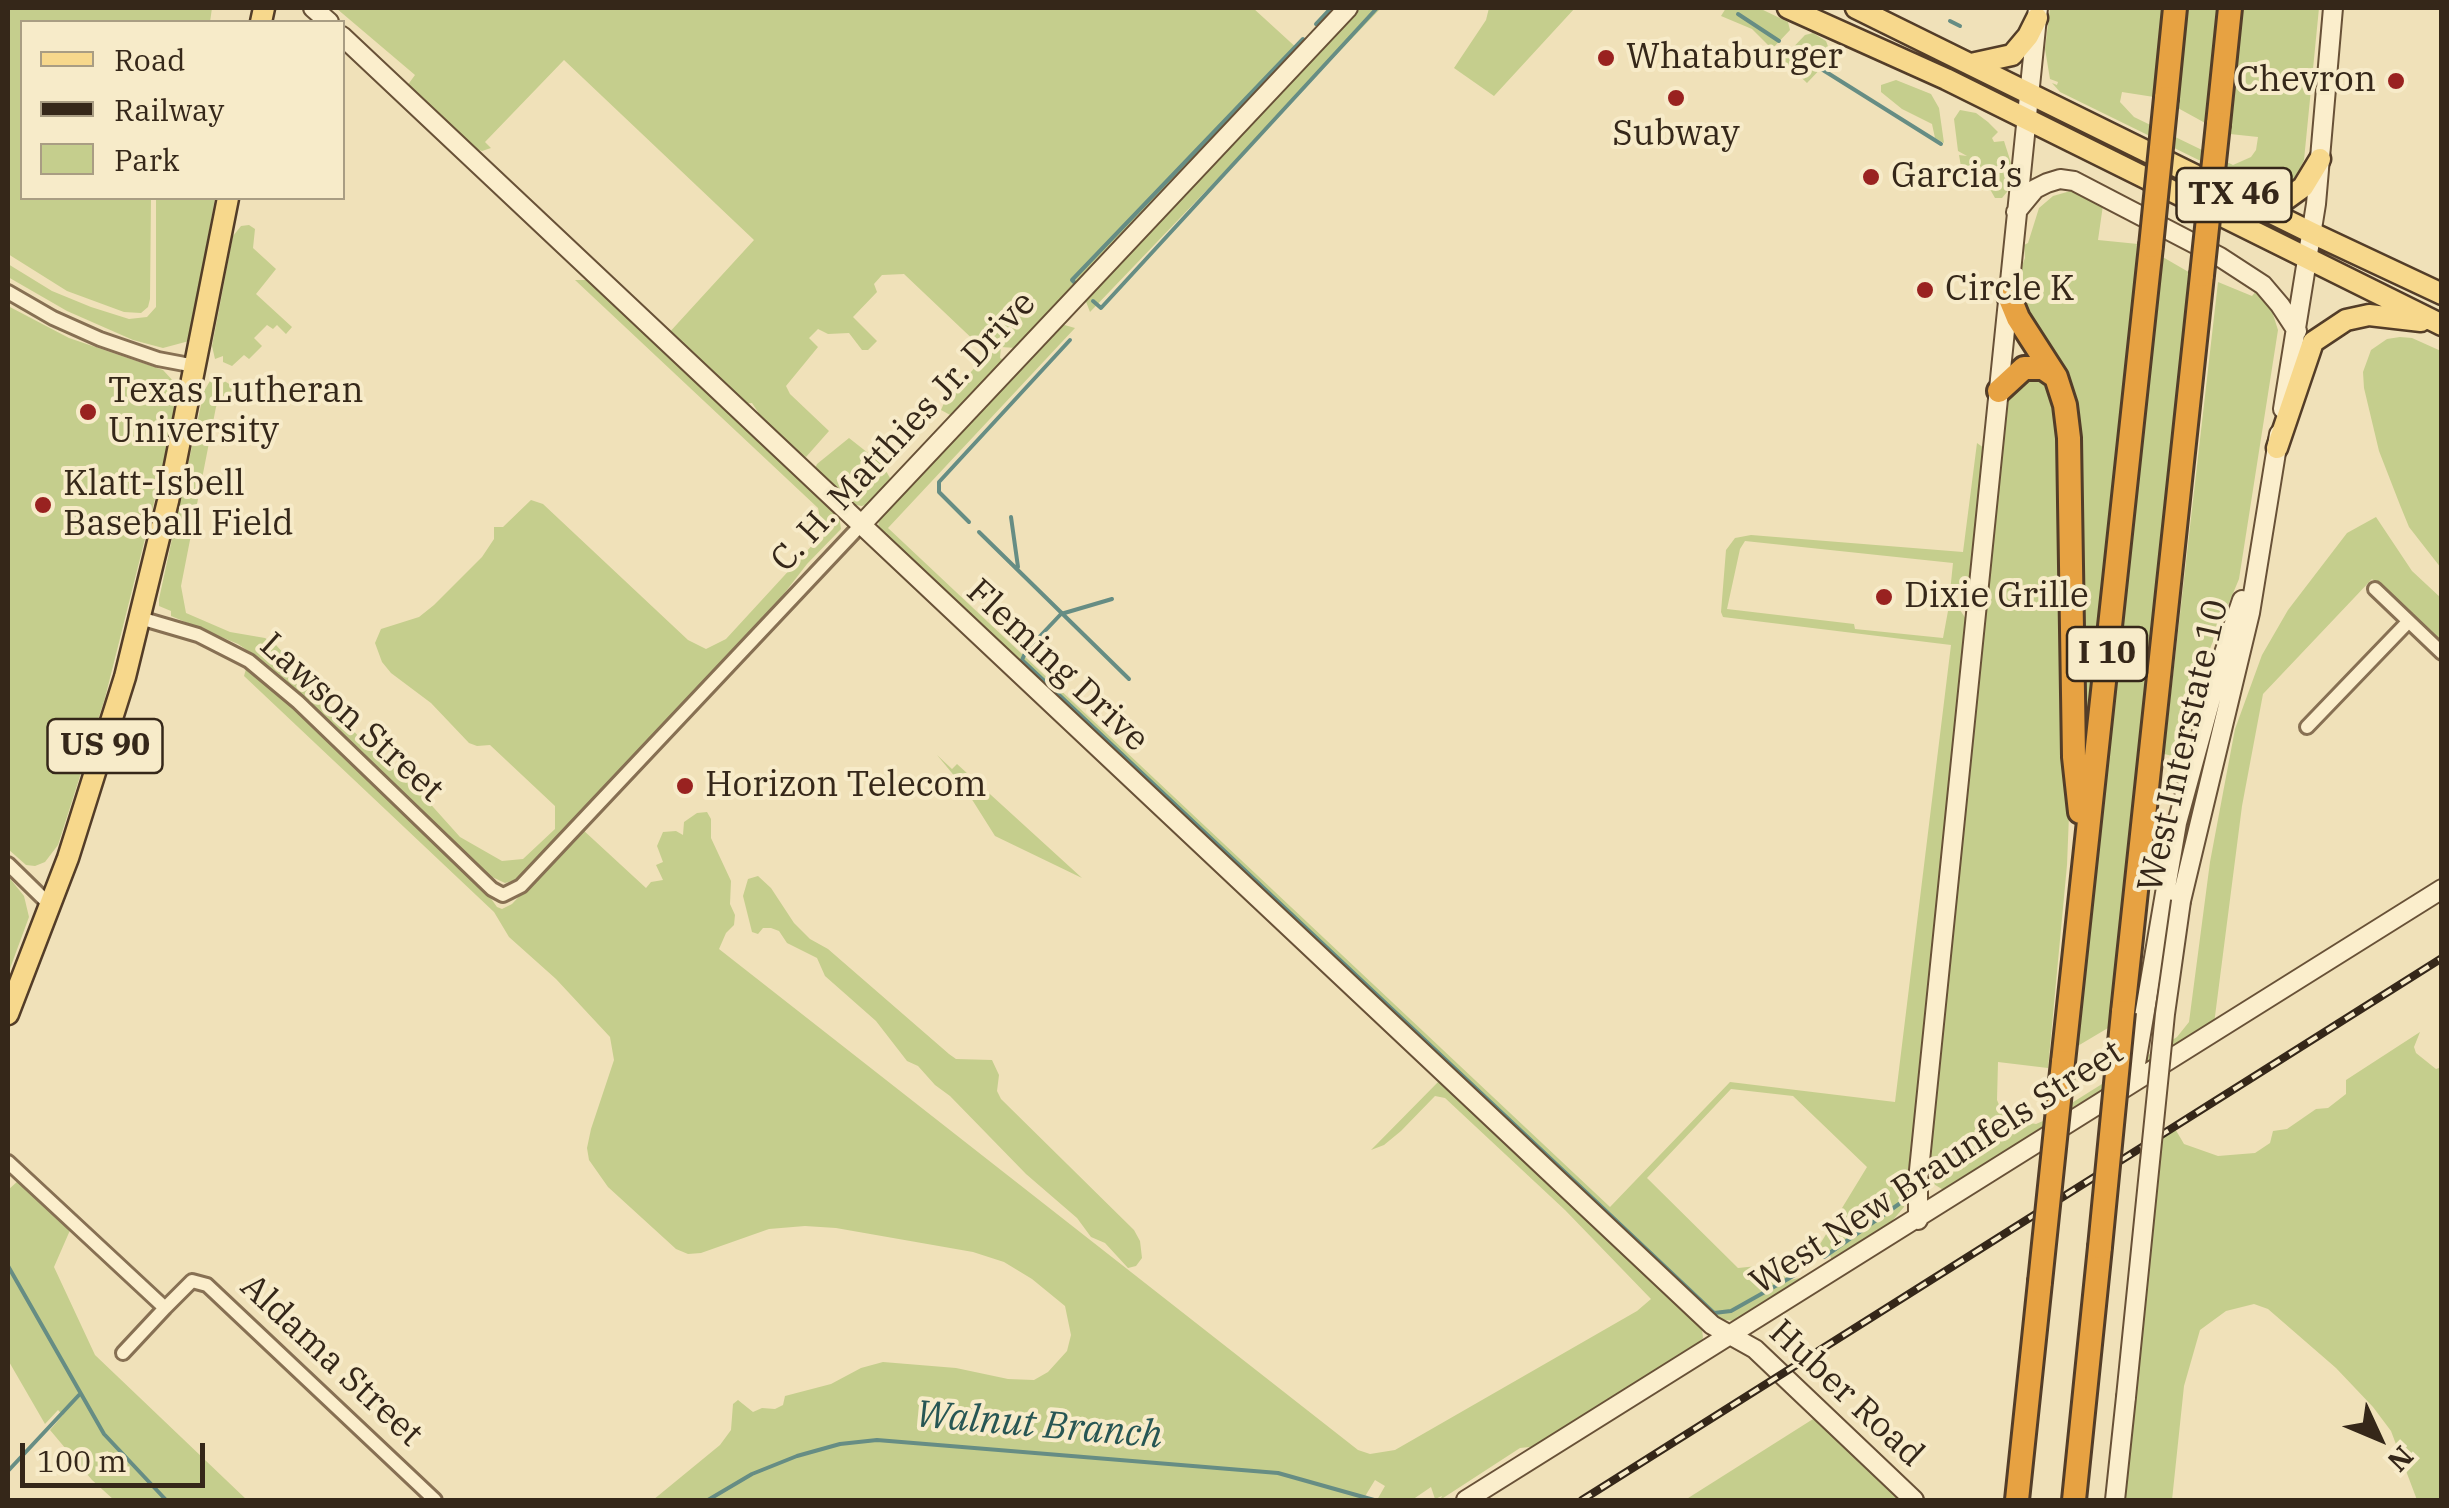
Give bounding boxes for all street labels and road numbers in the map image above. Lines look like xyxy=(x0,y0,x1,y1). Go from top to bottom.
road number: TX 46 xyxy=(2176,168,2292,222)
street label: C. H. Matthies Jr. Drive xyxy=(763,283,1045,581)
street label: Fleming Drive xyxy=(957,571,1157,761)
street label: West Interstate 10 xyxy=(2130,596,2238,896)
street label: Lawson Street xyxy=(251,625,451,811)
road number: I 10 xyxy=(2067,627,2147,681)
road number: US 90 xyxy=(48,719,162,773)
street label: West New Braunfels Street xyxy=(1743,1032,2131,1304)
street label: Aldama Street xyxy=(231,1266,431,1456)
street label: Huber Road xyxy=(1760,1312,1932,1476)

